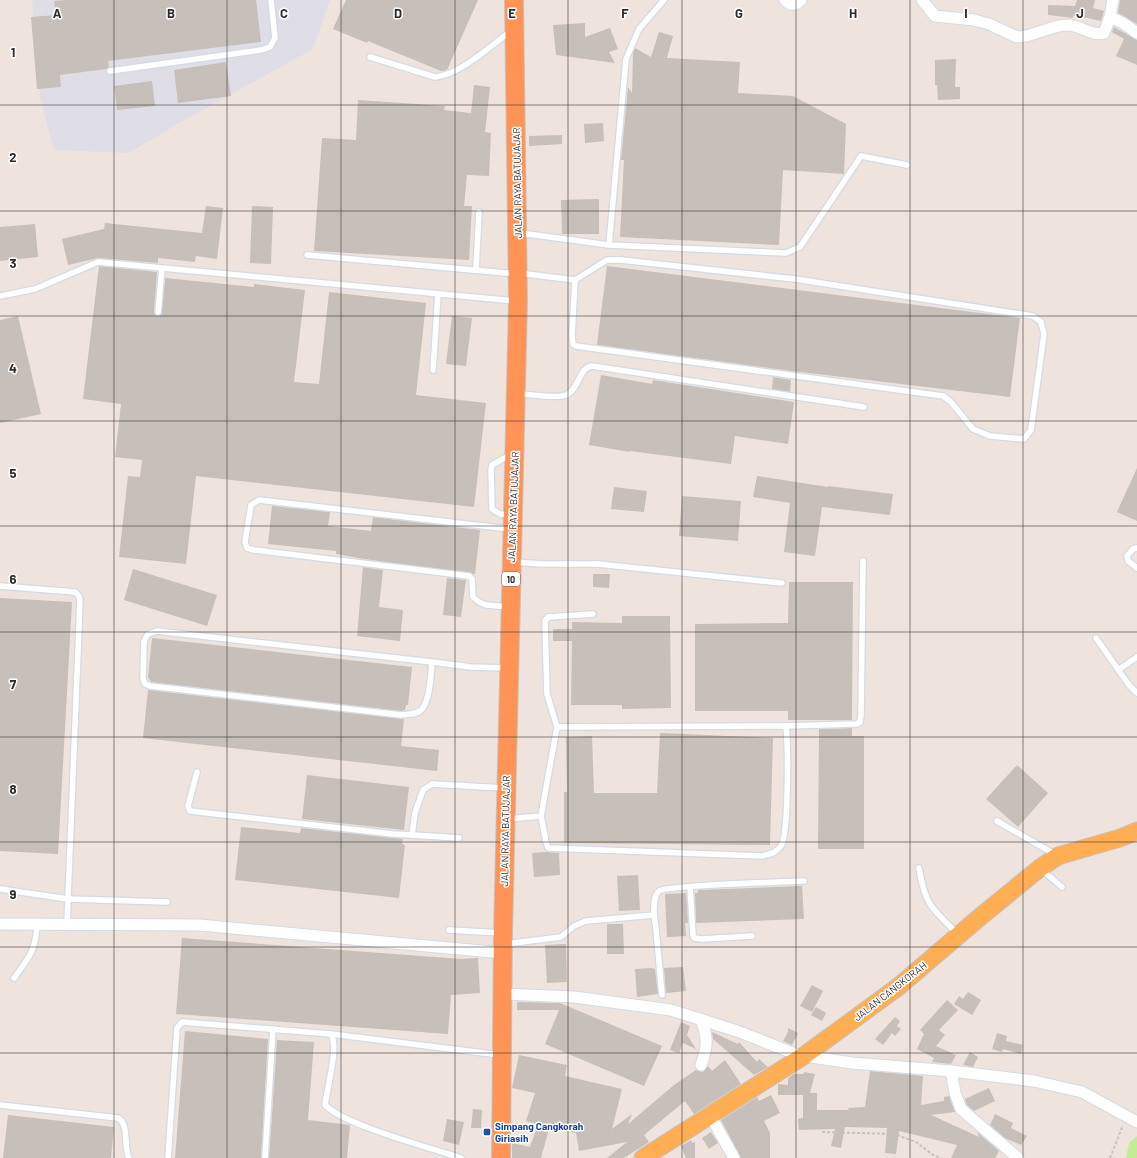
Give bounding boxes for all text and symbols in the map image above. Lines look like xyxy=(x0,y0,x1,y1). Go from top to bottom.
text: A xyxy=(53,5,62,21)
text: B xyxy=(167,5,175,21)
text: C xyxy=(280,5,288,21)
text: D xyxy=(394,5,402,21)
text: E xyxy=(508,5,516,21)
text: F xyxy=(621,5,629,21)
text: G xyxy=(735,5,743,21)
text: H xyxy=(849,5,857,21)
text: I xyxy=(964,5,968,21)
text: J xyxy=(1076,5,1084,21)
text: 1 xyxy=(11,44,15,60)
street label: JALAN RAYA BATUJAJAR xyxy=(510,127,524,239)
text: 2 xyxy=(9,149,17,165)
text: 3 xyxy=(9,255,17,271)
text: 4 xyxy=(9,360,17,376)
street label: JALAN RAYA BATUJAJAR xyxy=(505,451,521,563)
text: 5 xyxy=(9,465,17,481)
text: 6 xyxy=(10,571,17,587)
road number: 10 xyxy=(502,572,520,586)
text: 7 xyxy=(10,676,17,692)
street label: JALAN RAYA BATUJAJAR xyxy=(498,775,512,887)
text: 8 xyxy=(9,781,17,797)
text: 9 xyxy=(10,886,17,902)
street label: JALAN CANGKORAH xyxy=(851,959,929,1023)
place label: Simpang Cangkorah Giriasih xyxy=(495,1120,583,1144)
marker: Simpang Cangkorah Giriasih xyxy=(482,1127,492,1137)

